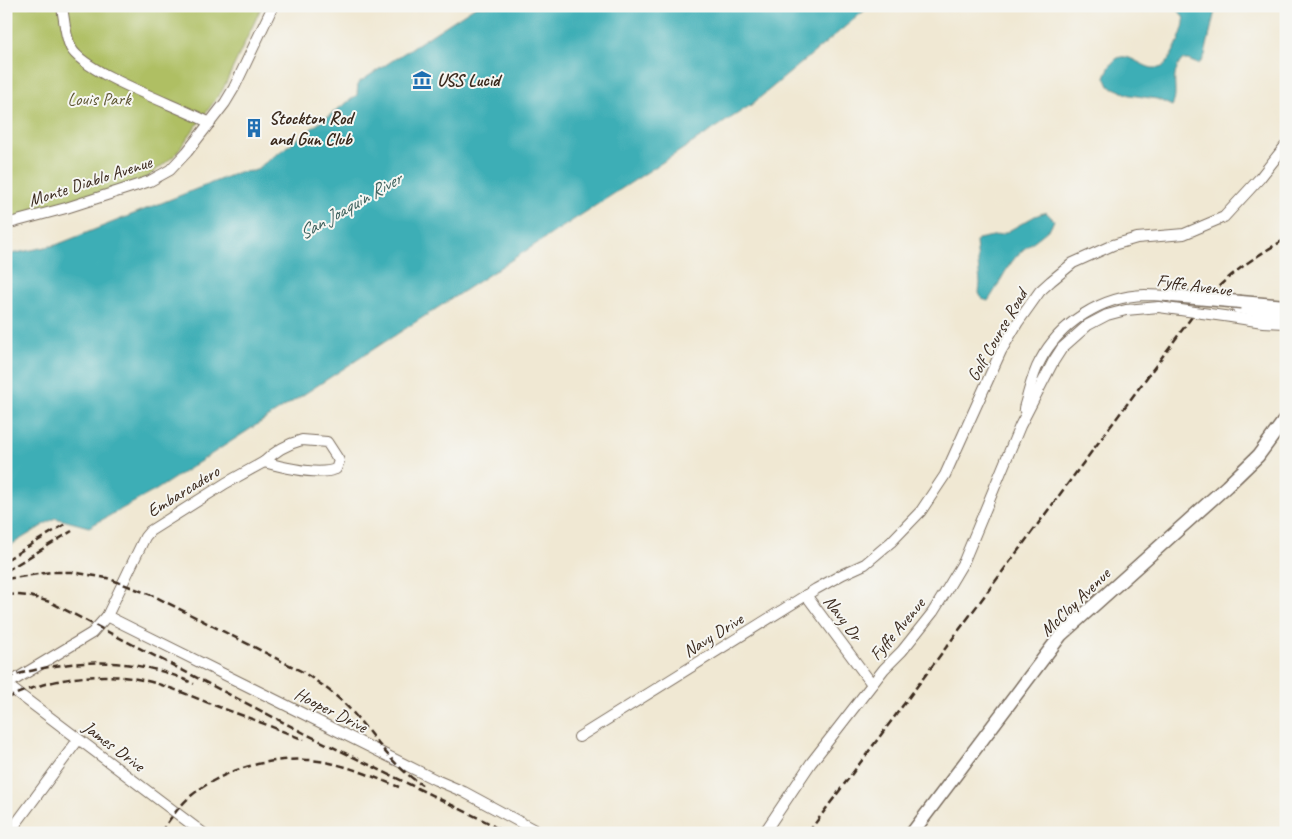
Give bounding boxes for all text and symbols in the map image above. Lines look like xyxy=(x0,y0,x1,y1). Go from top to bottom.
museum icon: USS Lucid xyxy=(411,69,433,91)
place label: USS Lucid xyxy=(437,69,503,91)
park label: Louis Park xyxy=(67,88,132,110)
place label: Stockton Rod and Gun Club xyxy=(269,107,355,150)
building icon: Stockton Rod and Gun Club xyxy=(243,117,265,139)
street label: Monte Diablo Avenue xyxy=(26,150,155,211)
water label: San Joaquin River xyxy=(294,165,408,245)
street label: Fyffe Avenue xyxy=(1155,269,1234,301)
street label: Golf Course Road xyxy=(962,283,1034,385)
street label: Embarcadero xyxy=(143,459,225,522)
street label: McCloy Avenue xyxy=(1035,562,1116,641)
street label: Navy Dr xyxy=(819,591,868,646)
street label: Fyffe Avenue xyxy=(864,592,930,665)
street label: Navy Drive xyxy=(679,607,748,662)
street label: Hooper Drive xyxy=(291,682,372,738)
street label: James Drive xyxy=(78,715,150,777)

